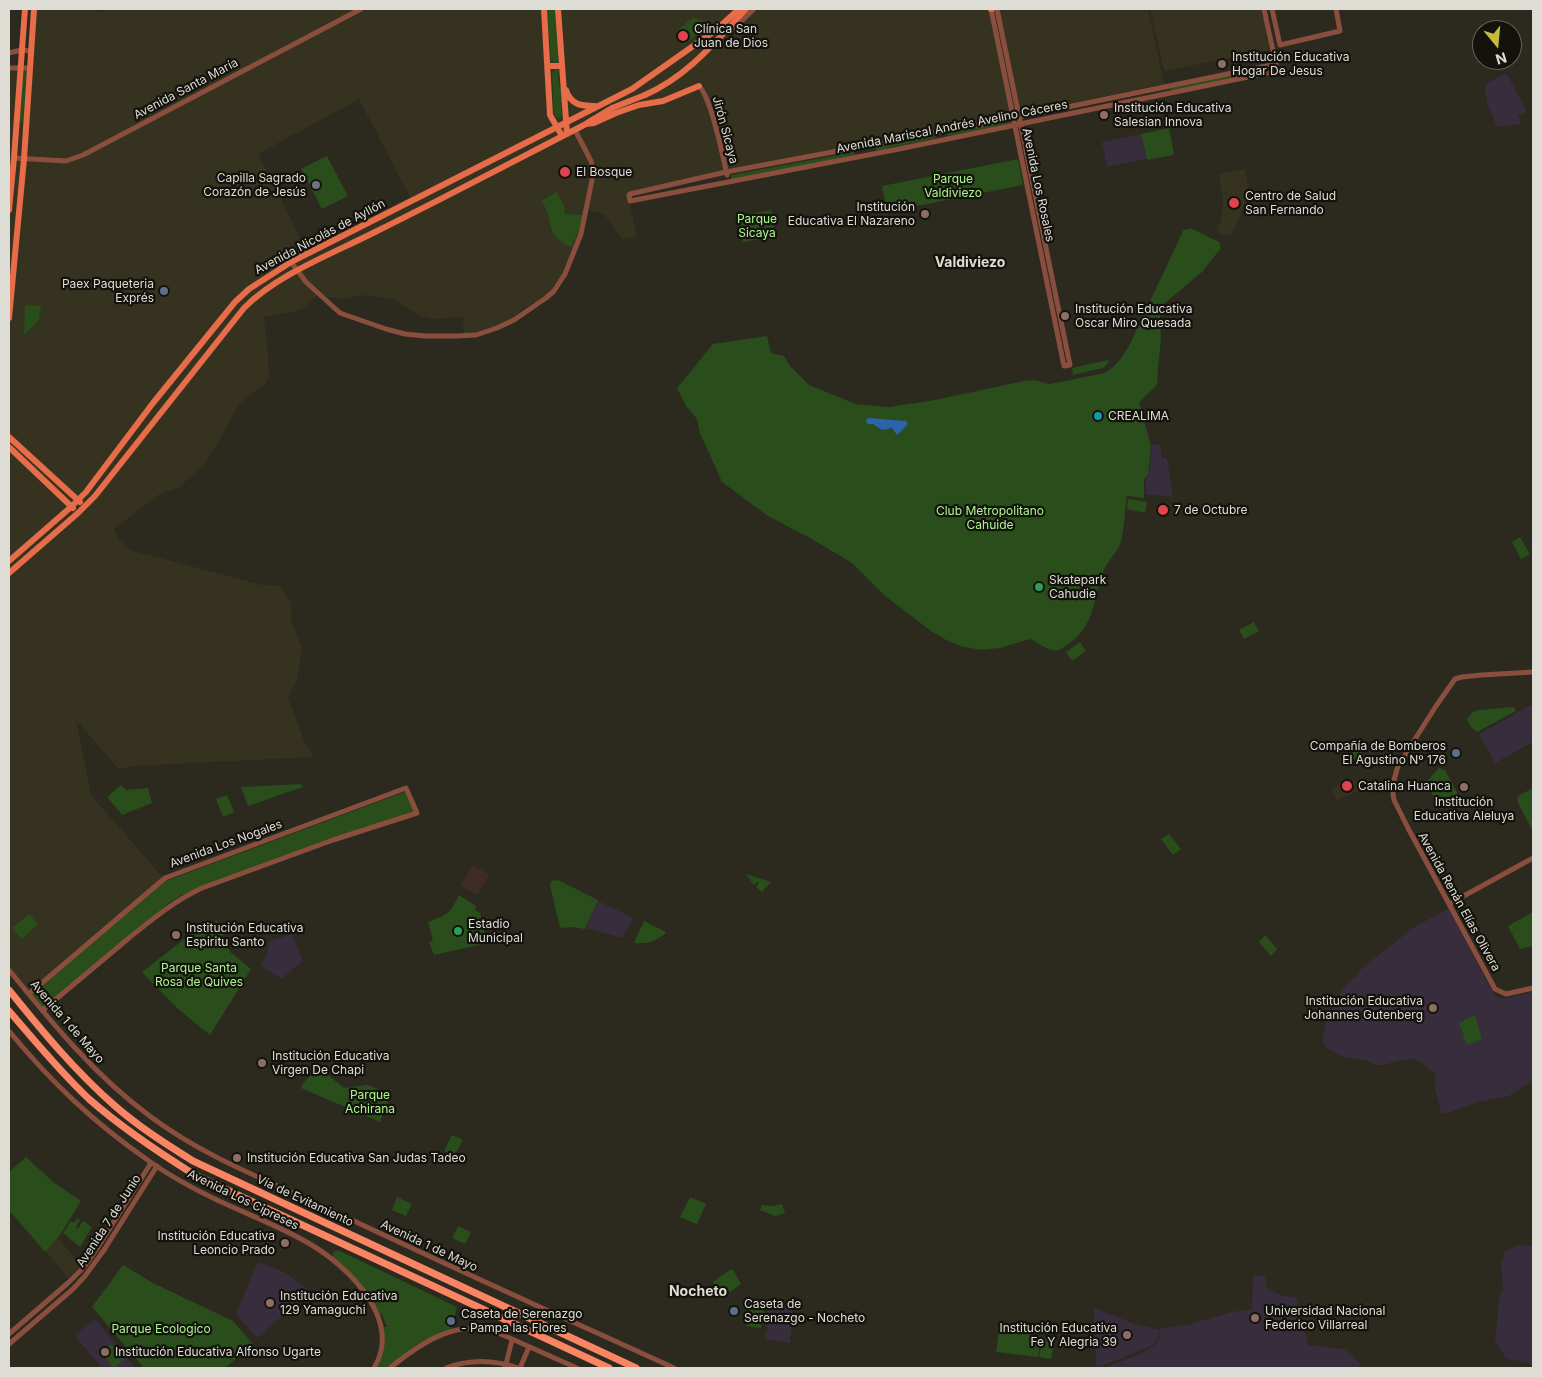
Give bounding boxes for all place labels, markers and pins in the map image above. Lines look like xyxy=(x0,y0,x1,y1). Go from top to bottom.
place label: Clínica San Juan de Dios xyxy=(694,22,768,50)
marker: Clínica San Juan de Dios xyxy=(676,29,690,43)
place label: Institución Educativa Hogar De Jesus xyxy=(1232,50,1350,78)
marker: Institución Educativa Hogar De Jesus xyxy=(1216,58,1228,70)
place label: Institución Educativa Salesian Innova xyxy=(1114,101,1232,129)
marker: Institución Educativa Salesian Innova xyxy=(1098,109,1110,121)
marker: El Bosque xyxy=(558,165,572,179)
place label: El Bosque xyxy=(576,165,632,179)
place label: Capilla Sagrado Corazón de Jesús xyxy=(203,171,306,199)
marker: Capilla Sagrado Corazón de Jesús xyxy=(310,179,322,191)
place label: Centro de Salud San Fernando xyxy=(1245,189,1336,217)
marker: Centro de Salud San Fernando xyxy=(1227,196,1241,210)
place label: Institución Educativa El Nazareno xyxy=(788,200,915,228)
marker: Institución Educativa El Nazareno xyxy=(919,208,931,220)
place label: Paex Paqueteria Exprés xyxy=(62,277,154,305)
marker: Paex Paqueteria Exprés xyxy=(158,285,170,297)
place label: Institución Educativa Oscar Miro Quesada xyxy=(1075,302,1193,330)
marker: Institución Educativa Oscar Miro Quesada xyxy=(1059,310,1071,322)
place label: CREALIMA xyxy=(1108,409,1169,423)
marker: CREALIMA xyxy=(1092,410,1104,422)
marker: 7 de Octubre xyxy=(1156,503,1170,517)
place label: 7 de Octubre xyxy=(1174,503,1248,517)
place label: Skatepark Cahudie xyxy=(1049,573,1106,601)
marker: Skatepark Cahudie xyxy=(1033,581,1045,593)
place label: Compañía de Bomberos El Agustino Nº 176 xyxy=(1310,739,1446,767)
marker: Compañía de Bomberos El Agustino Nº 176 xyxy=(1450,747,1462,759)
marker: Catalina Huanca xyxy=(1340,779,1354,793)
place label: Catalina Huanca xyxy=(1358,779,1451,793)
marker: Institución Educativa Aleluya xyxy=(1458,781,1470,793)
place label: Institución Educativa Aleluya xyxy=(1414,795,1514,823)
place label: Estadio Municipal xyxy=(468,917,523,945)
place label: Institución Educativa Espiritu Santo xyxy=(186,921,304,949)
marker: Estadio Municipal xyxy=(452,925,464,937)
marker: Institución Educativa Espiritu Santo xyxy=(170,929,182,941)
place label: Institución Educativa Johannes Gutenberg xyxy=(1304,994,1423,1022)
marker: Institución Educativa Johannes Gutenberg xyxy=(1427,1002,1439,1014)
place label: Institución Educativa Virgen De Chapi xyxy=(272,1049,390,1077)
marker: Institución Educativa Virgen De Chapi xyxy=(256,1057,268,1069)
place label: Institución Educativa San Judas Tadeo xyxy=(247,1151,466,1165)
marker: Institución Educativa San Judas Tadeo xyxy=(231,1152,243,1164)
place label: Institución Educativa Leoncio Prado xyxy=(157,1229,275,1257)
marker: Institución Educativa Leoncio Prado xyxy=(279,1237,291,1249)
place label: Institución Educativa 129 Yamaguchi xyxy=(280,1289,398,1317)
marker: Institución Educativa 129 Yamaguchi xyxy=(264,1297,276,1309)
place label: Caseta de Serenazgo - Nocheto xyxy=(744,1297,865,1325)
place label: Universidad Nacional Federico Villarreal xyxy=(1265,1304,1385,1332)
marker: Caseta de Serenazgo - Nocheto xyxy=(728,1305,740,1317)
place label: Caseta de Serenazgo - Pampa las Flores xyxy=(461,1307,582,1335)
marker: Universidad Nacional Federico Villarreal xyxy=(1249,1312,1261,1324)
marker: Caseta de Serenazgo - Pampa las Flores xyxy=(445,1315,457,1327)
place label: Institución Educativa Fe Y Alegria 39 xyxy=(999,1321,1117,1349)
marker: Institución Educativa Fe Y Alegria 39 xyxy=(1121,1329,1133,1341)
place label: Institución Educativa Alfonso Ugarte xyxy=(115,1345,321,1359)
marker: Institución Educativa Alfonso Ugarte xyxy=(99,1346,111,1358)

